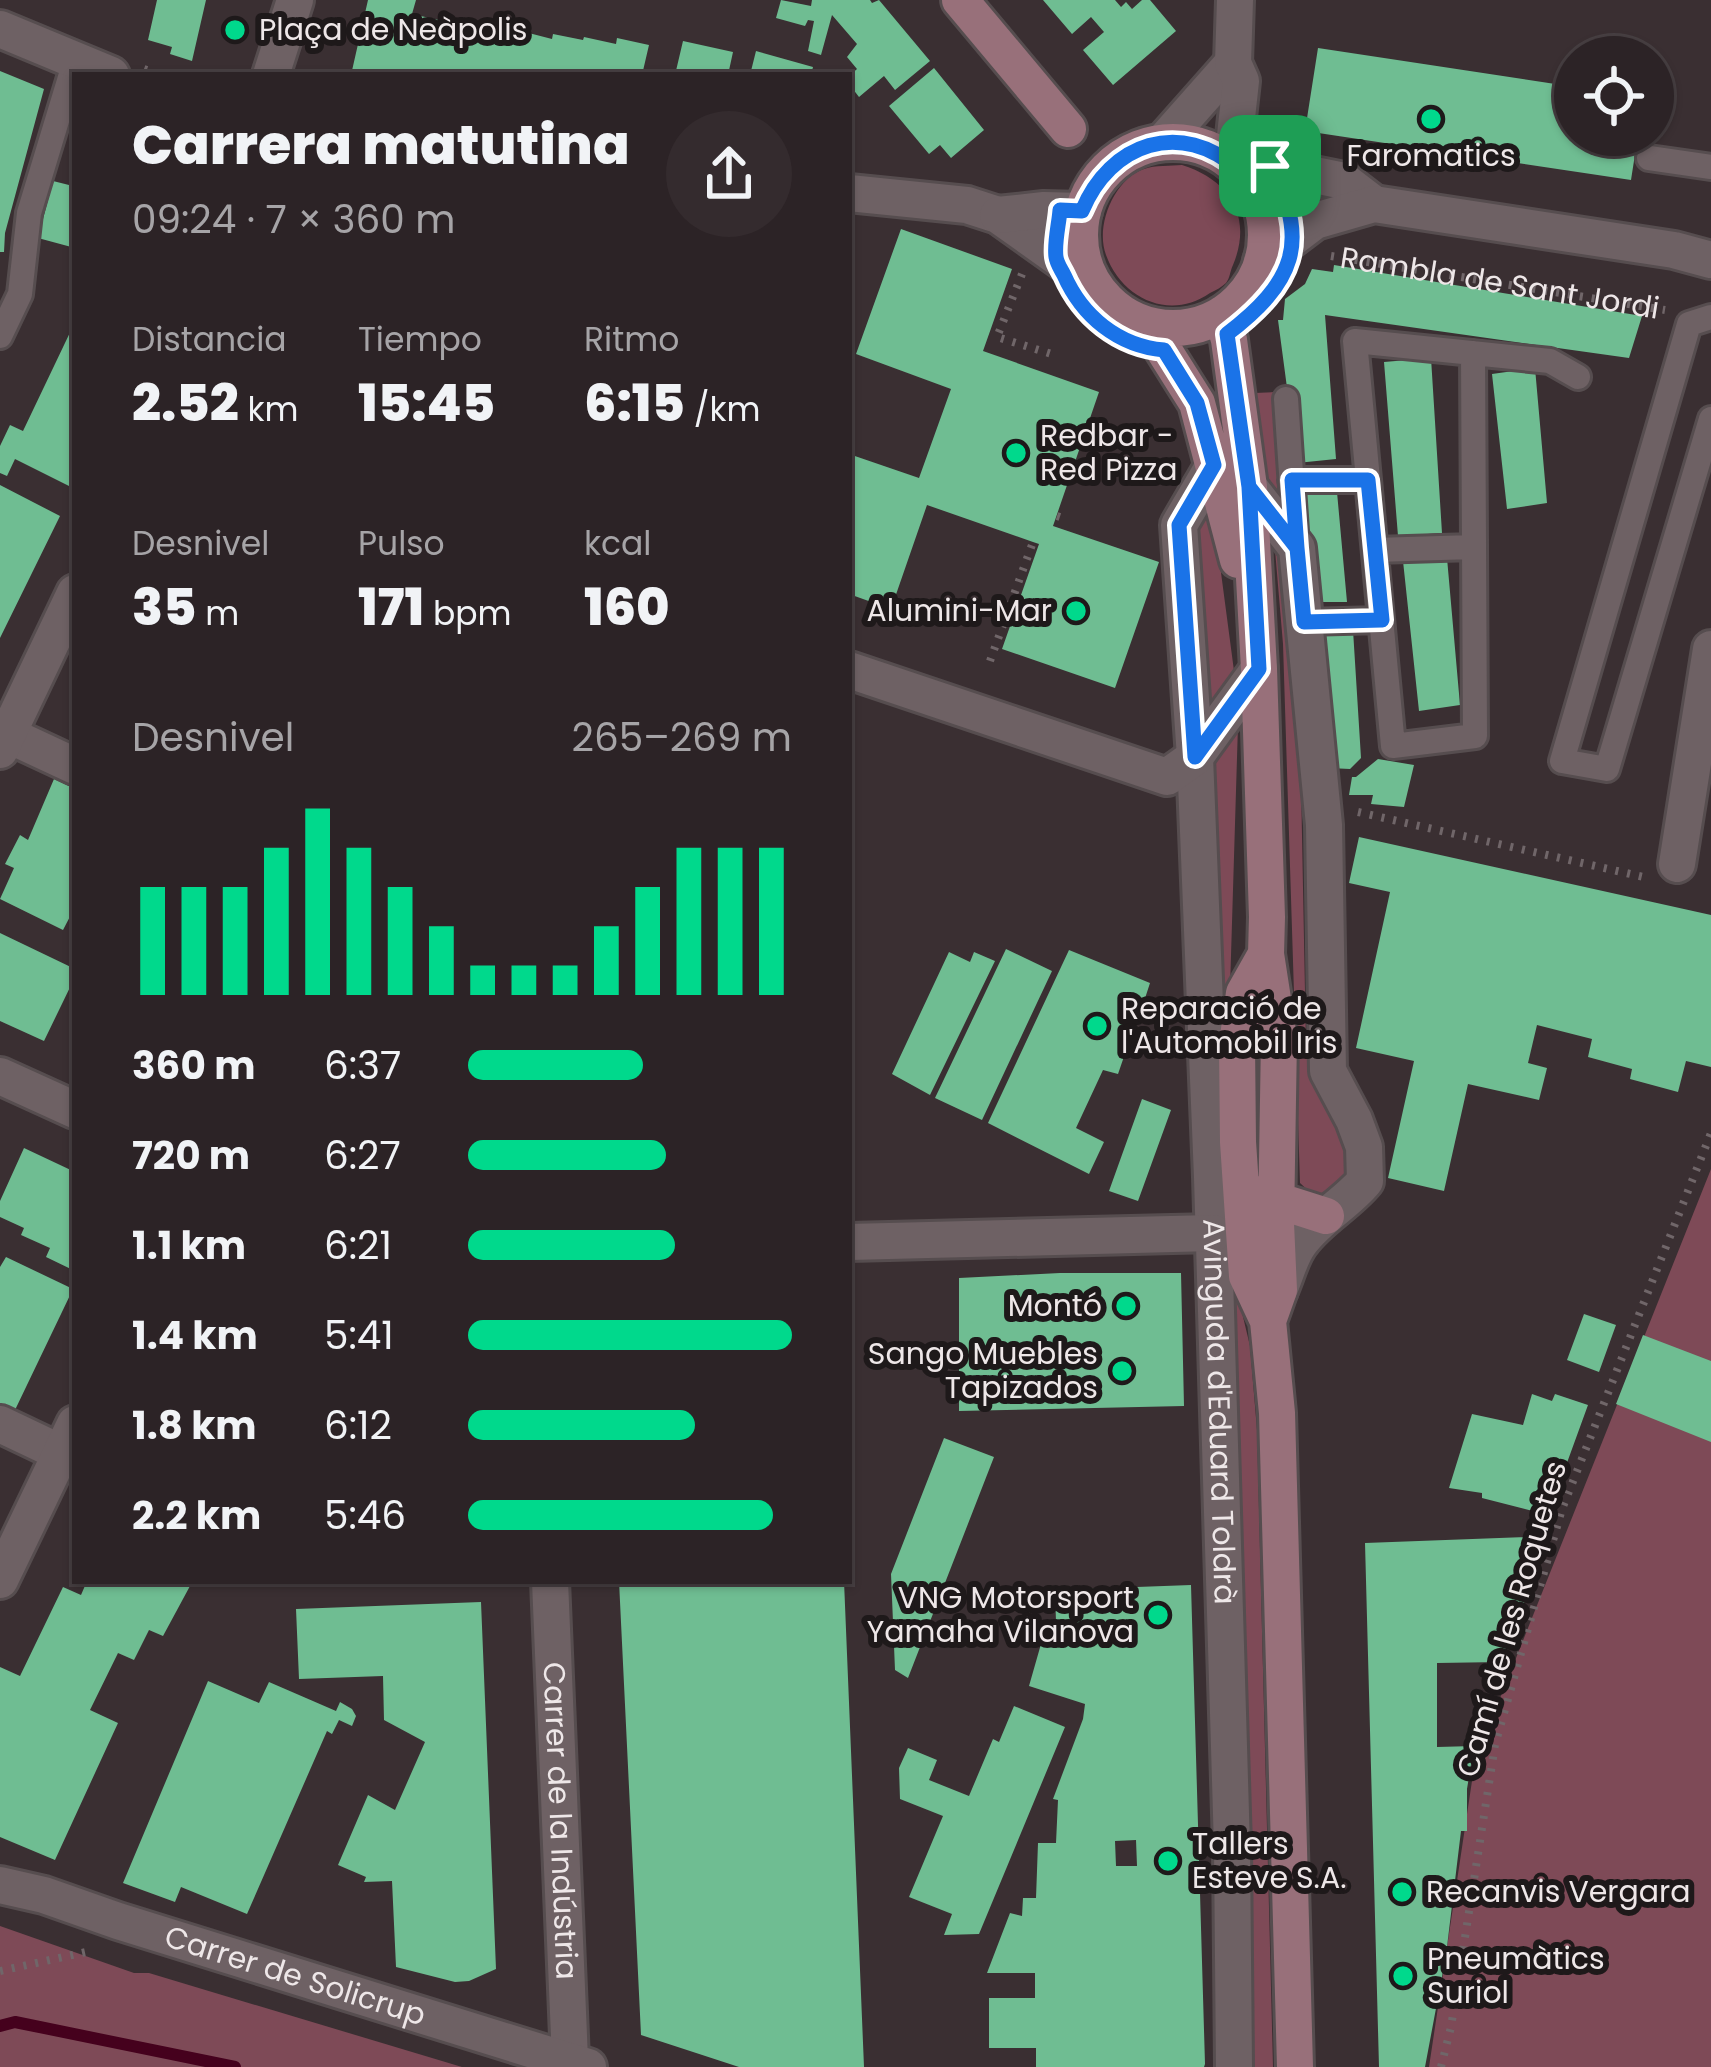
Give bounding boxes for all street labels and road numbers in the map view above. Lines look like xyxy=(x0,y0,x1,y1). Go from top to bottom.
street label: Rambla de Sant Jordi xyxy=(1337,236,1662,330)
street label: Avinguda d'Eduard Toldrà xyxy=(1192,1218,1247,1605)
street label: Camí de les Roquetes xyxy=(1446,1456,1577,1782)
street label: Carrer de la Indústria xyxy=(532,1661,589,1980)
street label: Carrer de Solicrup xyxy=(159,1915,431,2036)

